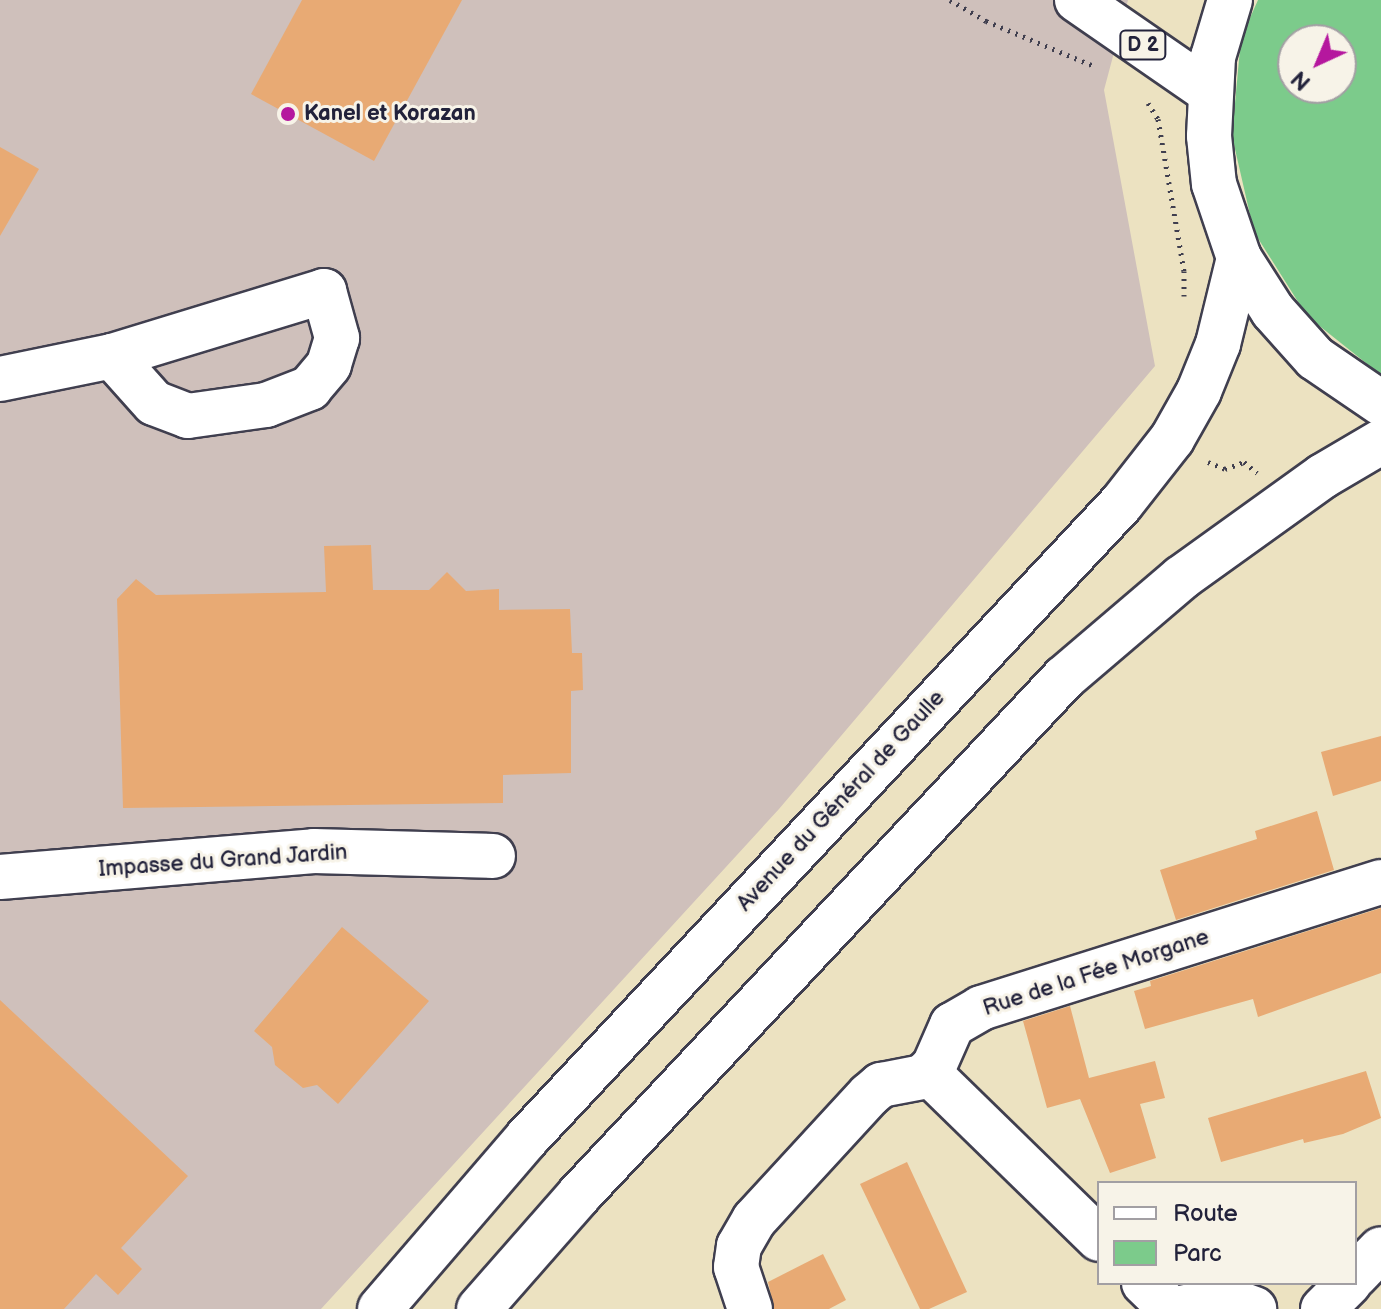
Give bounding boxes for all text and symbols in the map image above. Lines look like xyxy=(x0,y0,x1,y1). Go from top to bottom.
north arrow xyxy=(1277,24,1357,104)
road number: D 2 xyxy=(1119,29,1167,61)
text: N xyxy=(1286,65,1317,96)
place label: Kanel et Korazan xyxy=(304,101,476,127)
marker: Kanel et Korazan xyxy=(279,105,297,123)
street label: Avenue du Général de Gaulle xyxy=(732,685,950,917)
street label: Impasse du Grand Jardin xyxy=(97,839,349,883)
street label: Rue de la Fée Morgane xyxy=(980,924,1212,1022)
legend xyxy=(1097,1181,1357,1285)
text: Route xyxy=(1173,1199,1238,1228)
text: Parc xyxy=(1173,1239,1222,1268)

